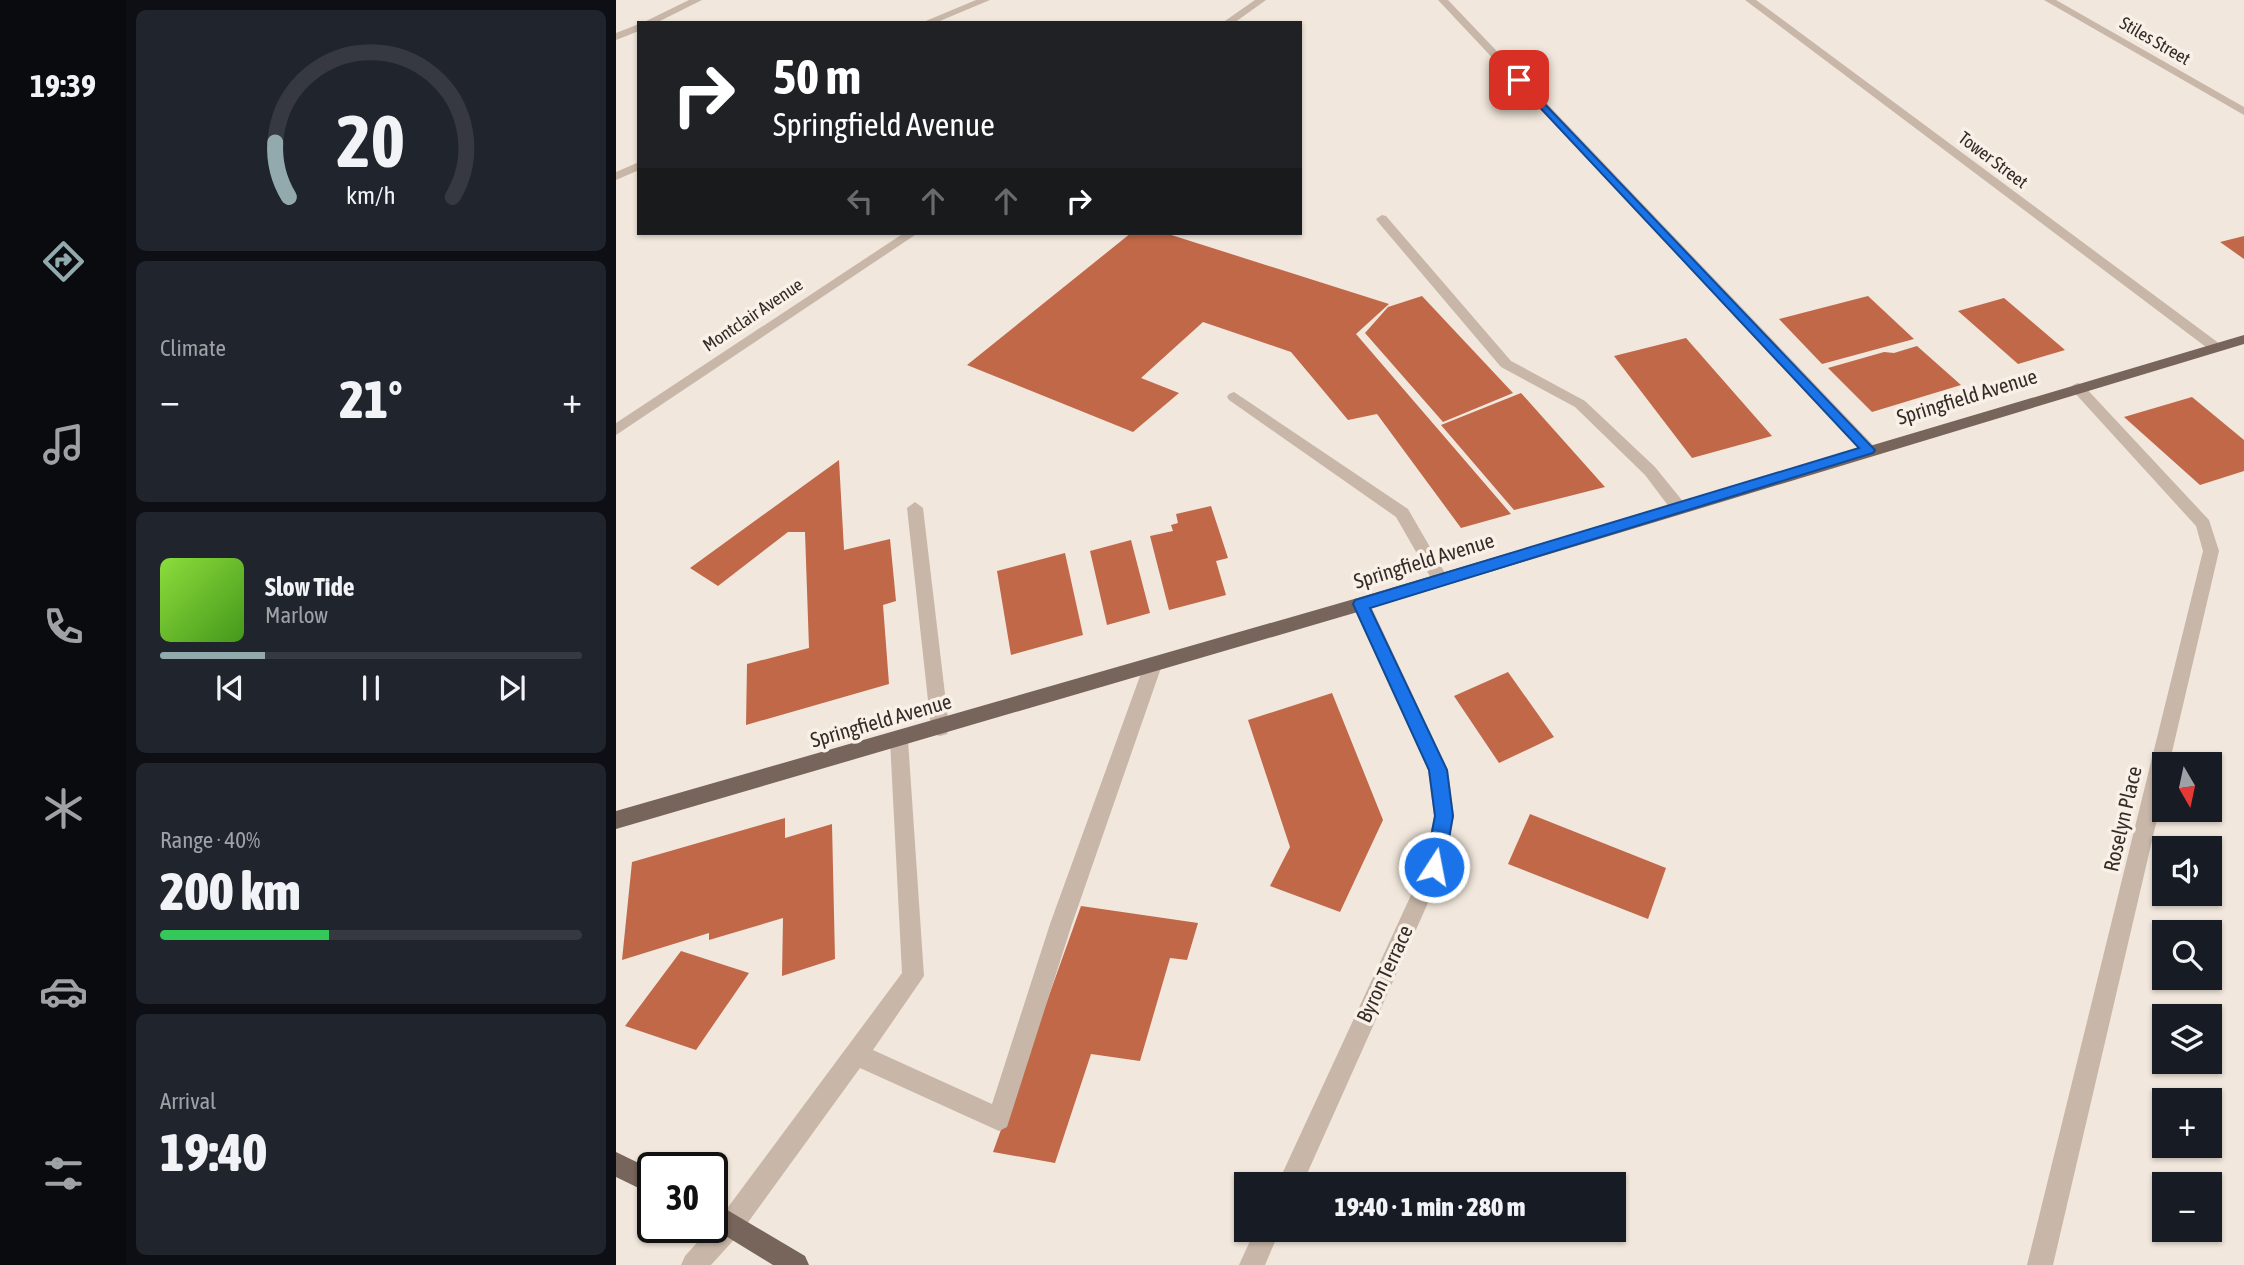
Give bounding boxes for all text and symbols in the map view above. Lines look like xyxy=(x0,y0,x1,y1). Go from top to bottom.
street label: Stiles Street xyxy=(2116,12,2194,69)
text: 50 m xyxy=(773,48,861,104)
icon: right xyxy=(658,49,749,140)
pin xyxy=(1489,50,1549,110)
icon: arrive xyxy=(1500,61,1538,99)
text: 19:39 xyxy=(30,67,96,104)
text: 20 xyxy=(337,99,405,182)
text: Springfield Avenue xyxy=(773,106,995,143)
street label: Tower Street xyxy=(1955,127,2032,192)
text: km/h xyxy=(346,180,396,208)
icon: left xyxy=(841,182,879,220)
icon: ahead xyxy=(914,182,952,220)
icon: ahead xyxy=(987,182,1025,220)
icon: right xyxy=(1060,182,1098,220)
icon: directions xyxy=(39,237,88,286)
street label: Montclair Avenue xyxy=(699,274,807,356)
text: Climate xyxy=(160,335,226,361)
street label: Springfield Avenue xyxy=(1894,363,2040,429)
text: 21° xyxy=(339,369,403,429)
text: − xyxy=(160,378,180,421)
text: + xyxy=(562,378,582,421)
icon: music xyxy=(39,420,88,469)
street label: Springfield Avenue xyxy=(1351,527,1497,593)
text: Slow Tide xyxy=(265,572,355,602)
icon: phone xyxy=(39,602,88,651)
text: Marlow xyxy=(265,602,328,628)
icon: previous xyxy=(211,669,249,707)
icon: pause xyxy=(352,669,390,707)
icon: next xyxy=(493,669,531,707)
street label: Springfield Avenue xyxy=(807,688,954,752)
north arrow xyxy=(2152,752,2222,822)
map controls xyxy=(2152,752,2222,1242)
street label: Roselyn Place xyxy=(2098,764,2146,874)
icon: climate xyxy=(39,784,88,833)
text: Range · 40% xyxy=(160,827,260,853)
position arrow xyxy=(1397,830,1471,904)
button: sound xyxy=(2152,836,2222,906)
text: 200 km xyxy=(160,861,301,921)
button: search xyxy=(2152,920,2222,990)
street label: Byron Terrace xyxy=(1351,921,1417,1026)
icon: car xyxy=(39,967,88,1016)
button: layers xyxy=(2152,1004,2222,1074)
text: Arrival xyxy=(160,1088,216,1114)
button: + xyxy=(2152,1088,2222,1158)
text: 19:40 xyxy=(160,1122,267,1182)
icon: filters xyxy=(39,1149,88,1198)
speed limit sign: 30 xyxy=(637,1152,728,1243)
button: − xyxy=(2152,1172,2222,1242)
text: 19:40 · 1 min · 280 m xyxy=(1335,1192,1525,1222)

